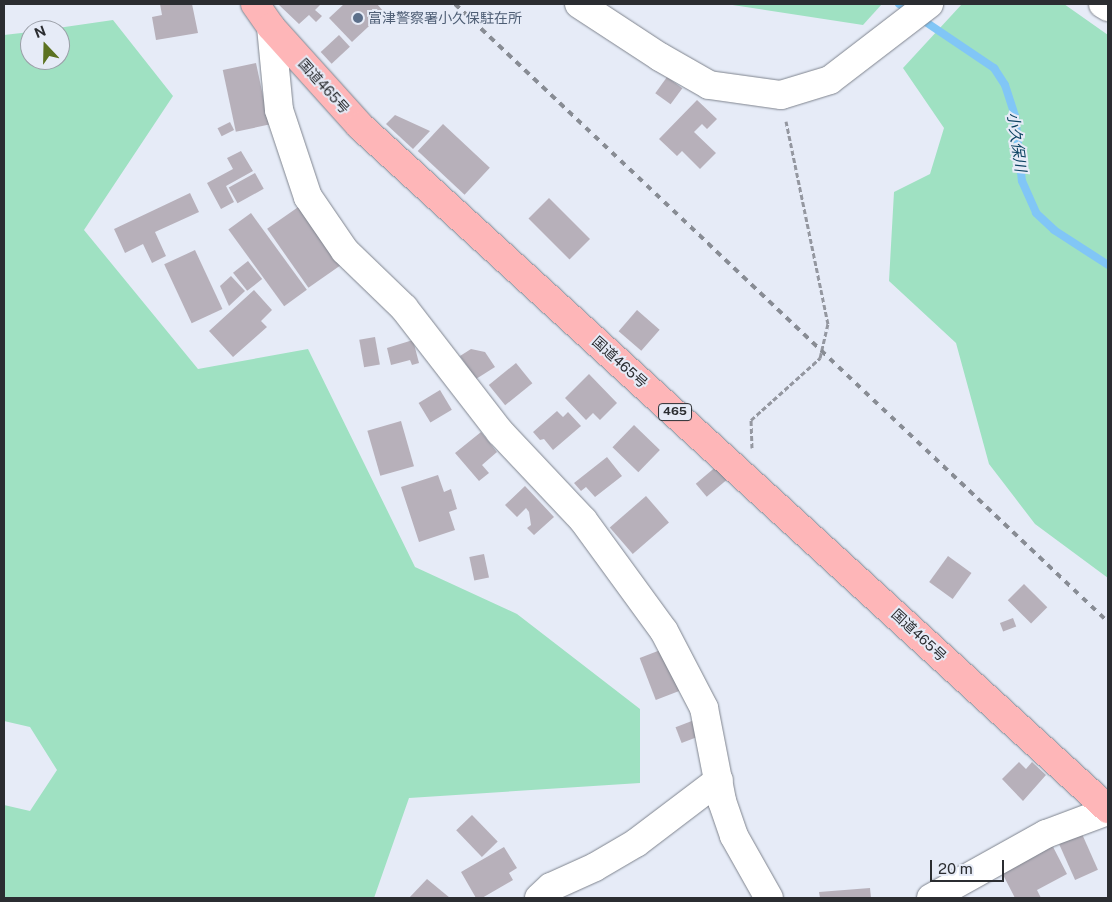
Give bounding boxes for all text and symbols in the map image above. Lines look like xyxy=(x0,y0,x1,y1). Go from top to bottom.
place label: 富津警察署小久保駐在所 xyxy=(368,10,522,26)
marker: 富津警察署小久保駐在所 xyxy=(352,12,364,24)
north arrow xyxy=(20,20,70,70)
text: N xyxy=(32,23,48,41)
street label: 国道465号 xyxy=(295,55,353,117)
water label: 小久保川 xyxy=(1004,111,1030,173)
street label: 国道465号 xyxy=(589,333,651,391)
road number: 465 xyxy=(658,402,692,422)
street label: 国道465号 xyxy=(888,606,950,664)
scale bar xyxy=(932,850,1006,882)
text: 20 m xyxy=(938,860,973,877)

